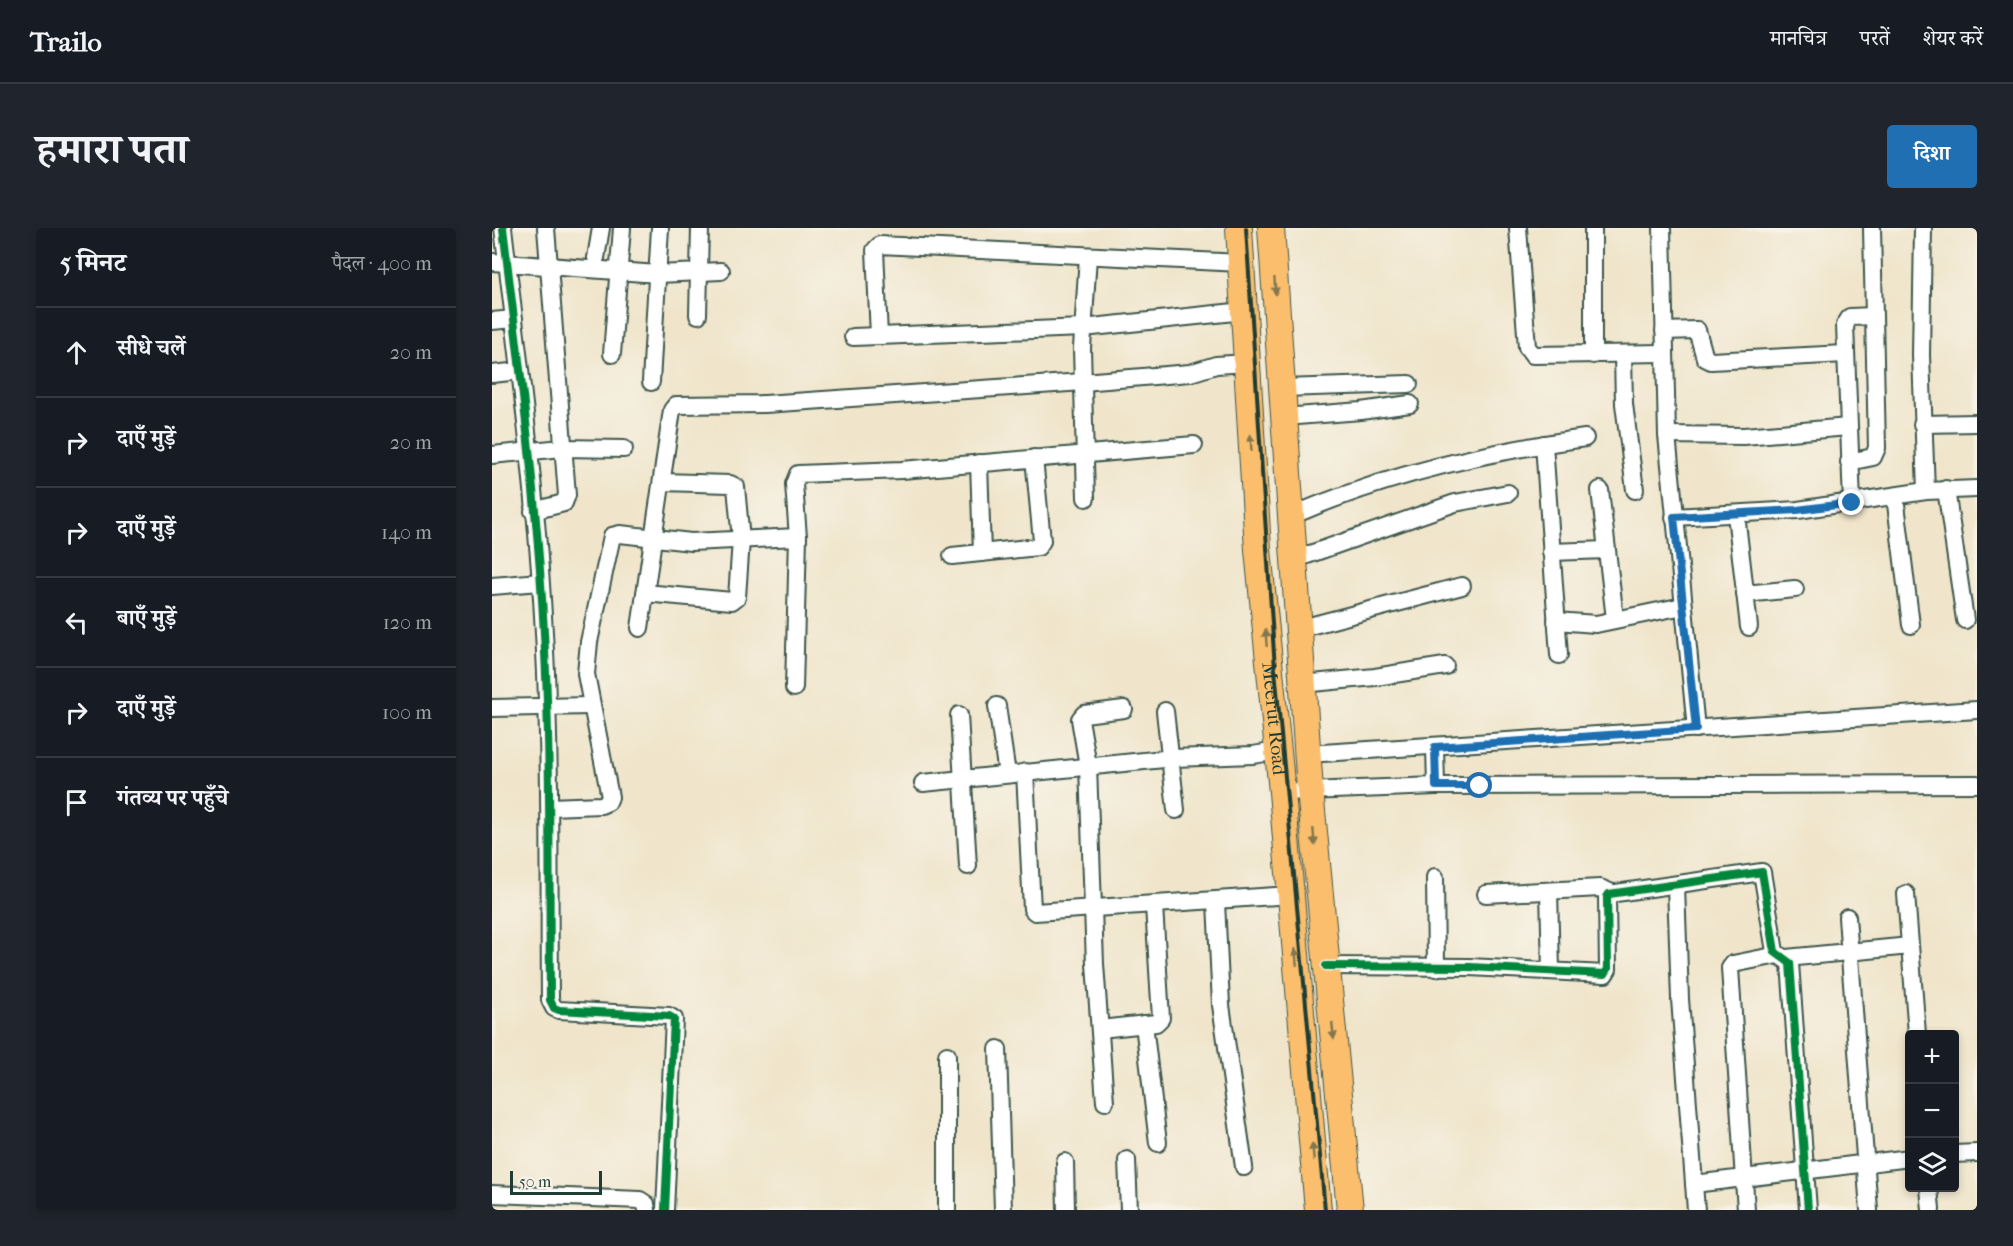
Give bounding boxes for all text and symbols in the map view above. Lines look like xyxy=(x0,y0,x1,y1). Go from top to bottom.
text: Trailo xyxy=(30,25,102,58)
text: मानचित्र xyxy=(1770,26,1827,50)
text: परतें xyxy=(1860,26,1890,50)
text: शेयर करें xyxy=(1923,26,1983,50)
text: हमारा पता xyxy=(36,125,188,174)
button: दिशा xyxy=(1887,125,1977,188)
text: 5 मिनट xyxy=(60,247,126,278)
text: पैदल · 400 m xyxy=(332,252,432,275)
one-way arrow xyxy=(1270,277,1280,296)
text: सीधे चलें xyxy=(117,335,186,361)
icon: ahead xyxy=(60,336,93,369)
text: 20 m xyxy=(390,341,432,364)
text: दाएँ मुड़ें xyxy=(117,425,176,451)
icon: right xyxy=(60,426,93,459)
text: 20 m xyxy=(390,431,432,454)
one-way arrow xyxy=(1247,434,1256,453)
route end xyxy=(1838,489,1864,515)
text: दाएँ मुड़ें xyxy=(117,515,176,541)
icon: right xyxy=(60,516,93,549)
text: 140 m xyxy=(381,521,432,544)
text: बाएँ मुड़ें xyxy=(117,605,176,631)
icon: left xyxy=(60,606,93,639)
text: 120 m xyxy=(383,611,432,634)
one-way arrow xyxy=(1261,628,1271,647)
street label: Meerut Road xyxy=(1257,661,1291,777)
text: दाएँ मुड़ें xyxy=(117,695,176,721)
icon: right xyxy=(60,696,93,729)
text: 100 m xyxy=(382,701,432,724)
route start xyxy=(1466,772,1492,798)
text: गंतव्य पर पहुँचे xyxy=(117,785,228,811)
icon: arrive xyxy=(60,786,93,819)
one-way arrow xyxy=(1309,828,1319,847)
one-way arrow xyxy=(1291,948,1301,967)
one-way arrow xyxy=(1328,1022,1338,1041)
map controls xyxy=(1905,1030,1959,1192)
button: + xyxy=(1905,1030,1959,1084)
button: − xyxy=(1905,1084,1959,1138)
button: layers xyxy=(1905,1138,1959,1192)
one-way arrow xyxy=(1308,1142,1318,1161)
scale bar xyxy=(510,1168,602,1196)
text: 50 m xyxy=(519,1172,551,1191)

